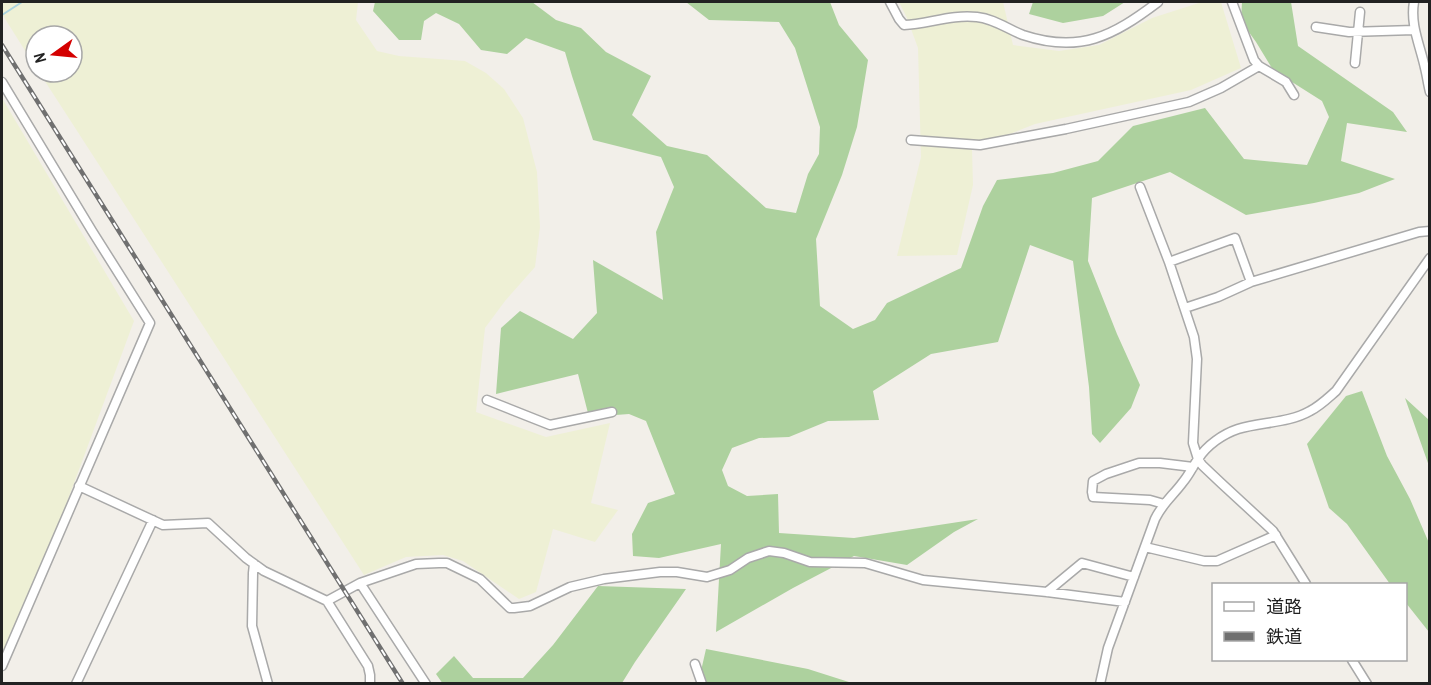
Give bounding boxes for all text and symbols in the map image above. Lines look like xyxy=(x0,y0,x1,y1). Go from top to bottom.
north arrow xyxy=(24,24,84,84)
text: N xyxy=(28,50,51,65)
legend xyxy=(1212,583,1407,661)
text: 道路 xyxy=(1266,594,1302,619)
text: 鉄道 xyxy=(1266,624,1302,649)

